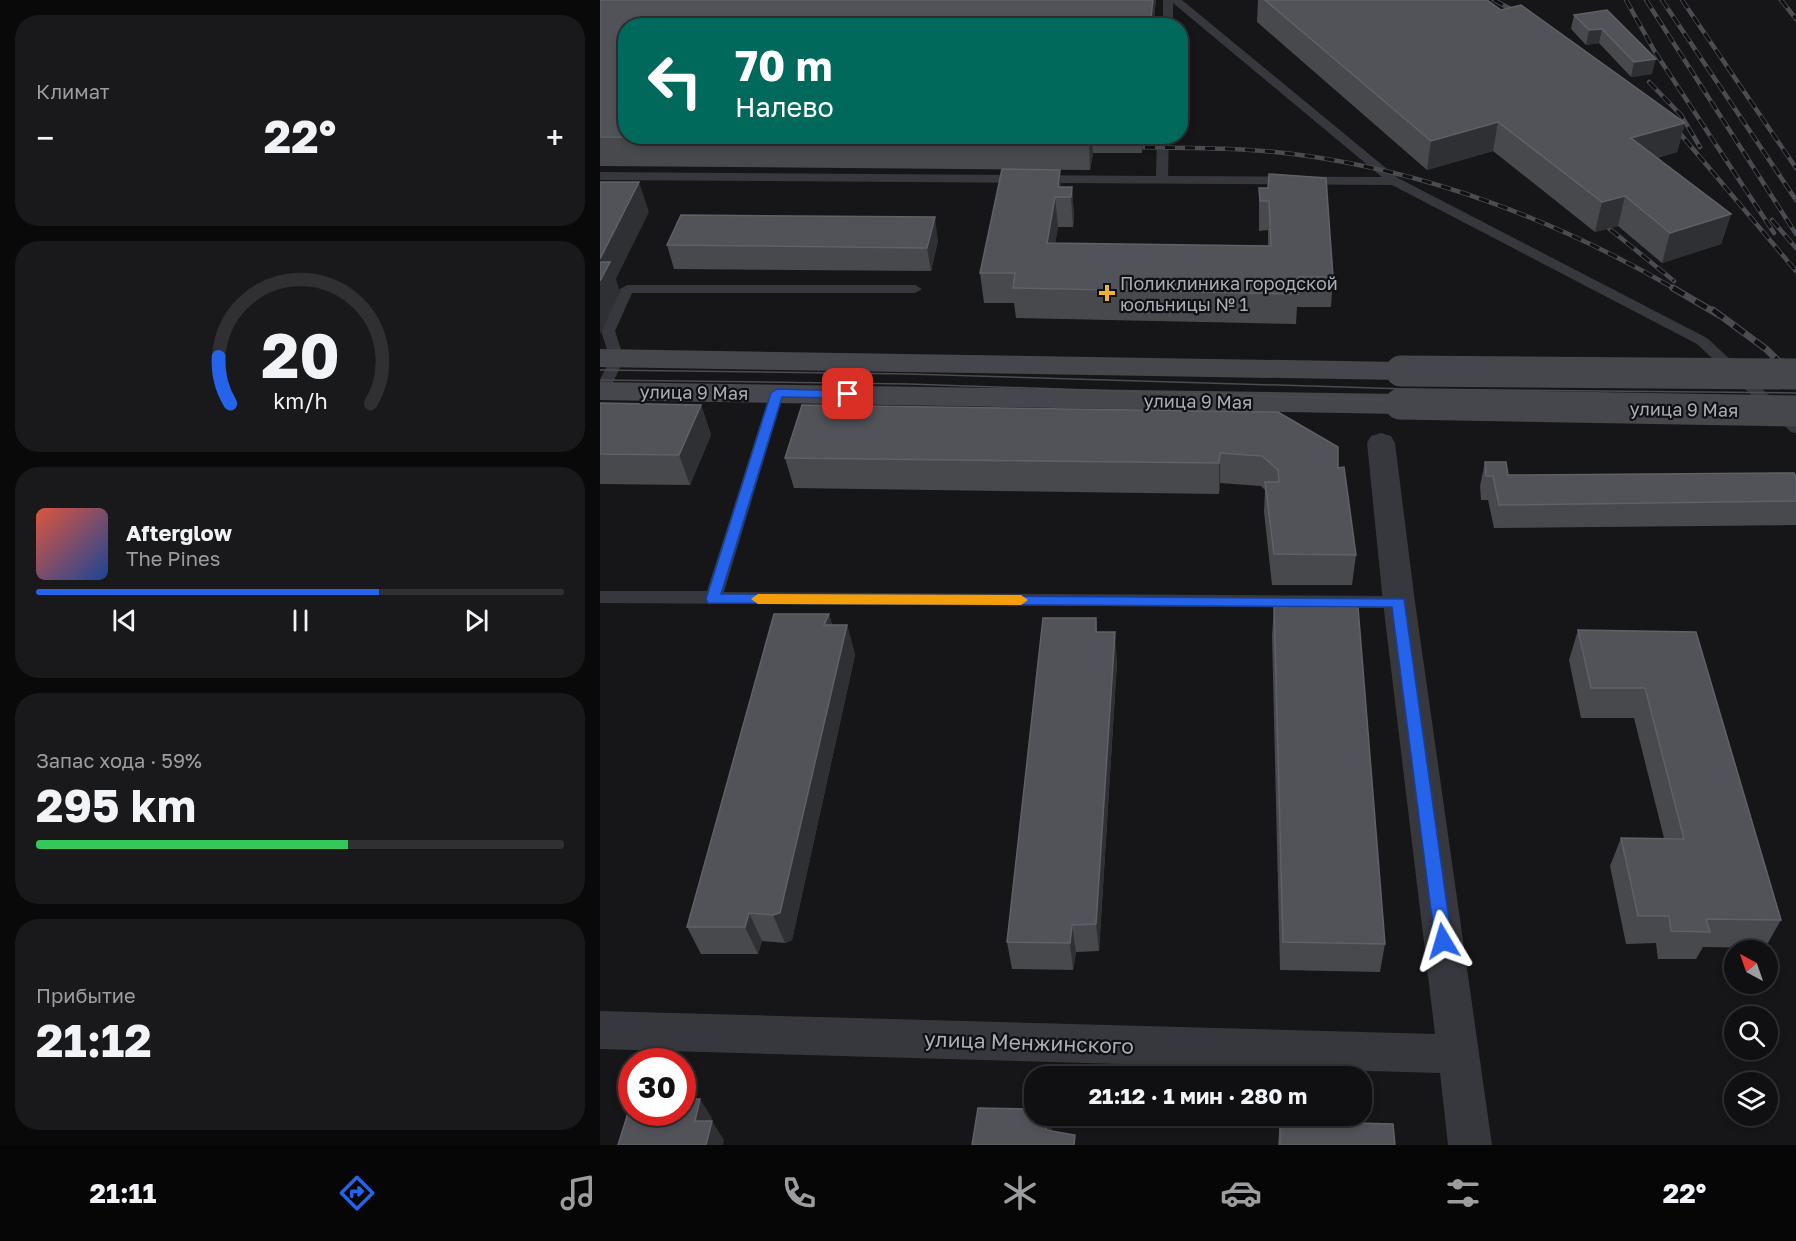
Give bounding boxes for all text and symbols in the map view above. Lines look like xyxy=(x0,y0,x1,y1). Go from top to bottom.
text: 70 m xyxy=(735,40,832,90)
icon: left xyxy=(636,42,714,120)
text: Климат xyxy=(36,79,110,103)
text: Налево xyxy=(735,91,834,123)
text: 22° xyxy=(264,109,336,163)
text: − xyxy=(36,118,54,157)
text: + xyxy=(546,118,564,157)
place label: Поликлиника городской юольницы № 1 xyxy=(1120,272,1338,315)
marker: Поликлиника городской юольницы № 1 xyxy=(1098,284,1116,302)
text: 20 xyxy=(261,317,339,392)
pin xyxy=(822,368,873,419)
icon: arrive xyxy=(831,377,864,410)
street label: улица 9 Мая xyxy=(640,380,748,404)
text: km/h xyxy=(273,388,327,414)
street label: улица 9 Мая xyxy=(1144,389,1252,413)
street label: улица 9 Мая xyxy=(1630,397,1738,421)
text: Afterglow xyxy=(126,519,232,546)
text: The Pines xyxy=(126,546,220,570)
icon: previous xyxy=(108,604,141,637)
icon: pause xyxy=(284,604,317,637)
icon: next xyxy=(460,604,493,637)
text: Запас хода · 59% xyxy=(36,748,202,772)
text: 295 km xyxy=(36,778,196,832)
position arrow xyxy=(1411,909,1475,973)
north arrow xyxy=(1724,940,1778,994)
map controls xyxy=(1724,940,1778,1126)
text: Прибытие xyxy=(36,983,136,1007)
button: search xyxy=(1724,1006,1778,1060)
text: 21:12 xyxy=(36,1013,152,1067)
street label: улица Менжинского xyxy=(924,1025,1134,1059)
speed limit sign: 30 xyxy=(618,1048,696,1126)
button: layers xyxy=(1724,1072,1778,1126)
text: 21:12 · 1 мин · 280 m xyxy=(1089,1082,1307,1109)
icon: directions xyxy=(336,1172,378,1214)
icon: music xyxy=(557,1172,599,1214)
icon: phone xyxy=(778,1172,820,1214)
icon: climate xyxy=(999,1172,1041,1214)
icon: car xyxy=(1220,1172,1262,1214)
icon: filters xyxy=(1442,1172,1484,1214)
text: 21:11 xyxy=(90,1177,156,1209)
text: 22° xyxy=(1663,1177,1706,1209)

